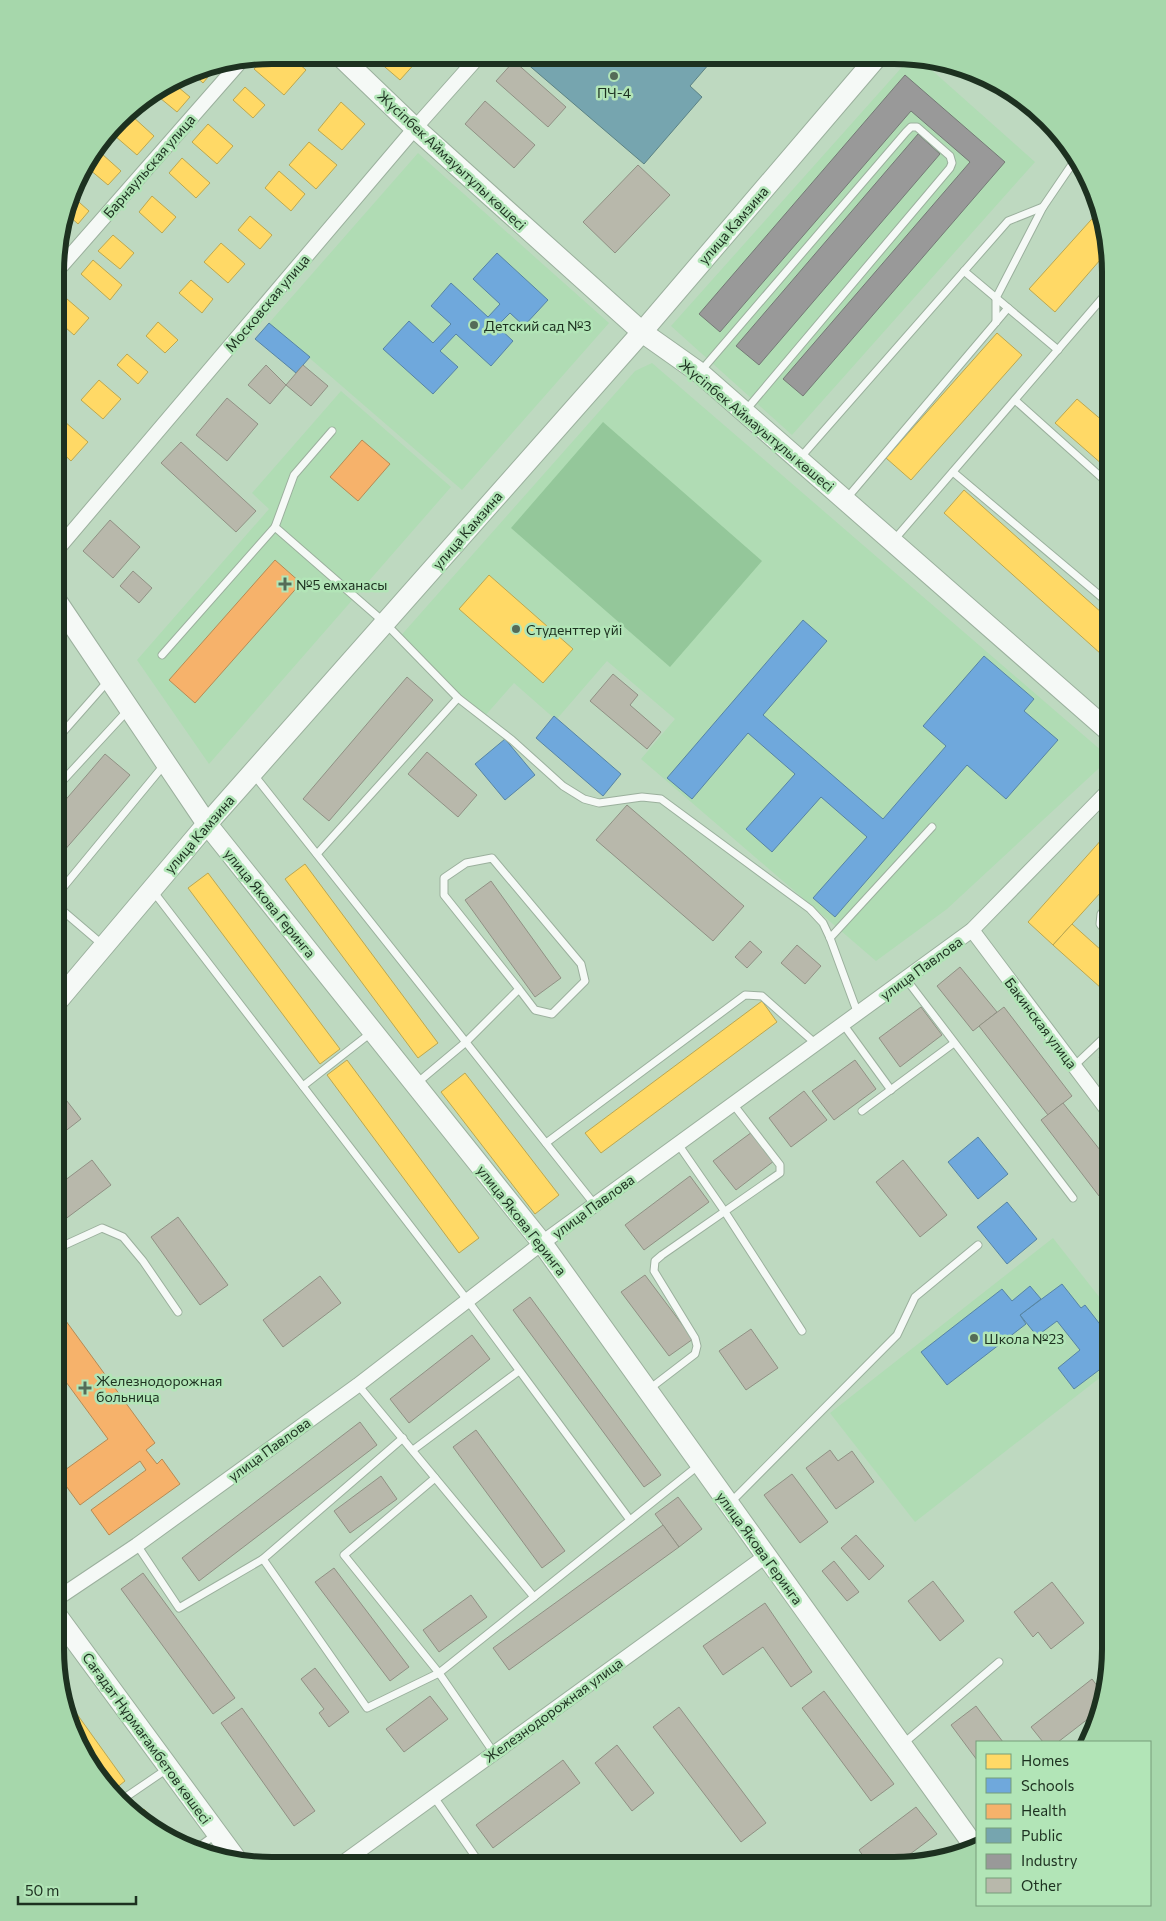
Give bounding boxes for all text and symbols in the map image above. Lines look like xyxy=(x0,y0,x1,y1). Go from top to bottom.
marker: ПЧ-4 xyxy=(608,70,620,82)
place label: ПЧ-4 xyxy=(597,84,632,101)
street label: Жүсіпбек Аймауытұлы көшесі xyxy=(374,87,530,233)
street label: Барнаульская улица xyxy=(99,111,199,221)
street label: улица Камзина xyxy=(695,183,771,267)
street label: Московская улица xyxy=(221,251,313,355)
place label: Детский сад №3 xyxy=(484,317,591,334)
marker: Детский сад №3 xyxy=(468,319,480,331)
street label: Жүсіпбек Аймауытұлы көшесі xyxy=(676,355,838,495)
street label: улица Камзина xyxy=(429,488,505,572)
place label: №5 емханасы xyxy=(296,576,388,593)
marker: №5 емханасы xyxy=(278,577,292,591)
place label: Студенттер үйі xyxy=(526,621,622,638)
marker: Студенттер үйі xyxy=(510,623,522,635)
street label: улица Камзина xyxy=(161,792,237,876)
street label: улица Якова Геринга xyxy=(221,845,319,961)
street label: улица Павлова xyxy=(877,933,965,1003)
street label: Бакинская улица xyxy=(1001,974,1081,1072)
street label: улица Якова Геринга xyxy=(474,1162,570,1278)
street label: улица Павлова xyxy=(549,1171,637,1241)
place label: Школа №23 xyxy=(984,1330,1064,1347)
marker: Школа №23 xyxy=(968,1332,980,1344)
place label: Железнодорожная больница xyxy=(96,1372,222,1405)
marker: Железнодорожная больница xyxy=(78,1381,92,1395)
street label: улица Павлова xyxy=(225,1414,313,1484)
street label: улица Якова Геринга xyxy=(713,1488,807,1608)
street label: Сағадат Нұрмағамбетов көшесі xyxy=(79,1649,215,1827)
street label: Железнодорожная улица xyxy=(480,1654,626,1766)
legend xyxy=(976,1741,1151,1906)
text: Homes xyxy=(1021,1751,1069,1769)
text: Schools xyxy=(1021,1776,1075,1794)
text: Health xyxy=(1021,1801,1067,1819)
text: Public xyxy=(1021,1826,1063,1844)
text: Industry xyxy=(1021,1851,1078,1869)
scale bar xyxy=(18,1874,135,1906)
text: Other xyxy=(1021,1876,1062,1894)
text: 50 m xyxy=(25,1881,59,1899)

